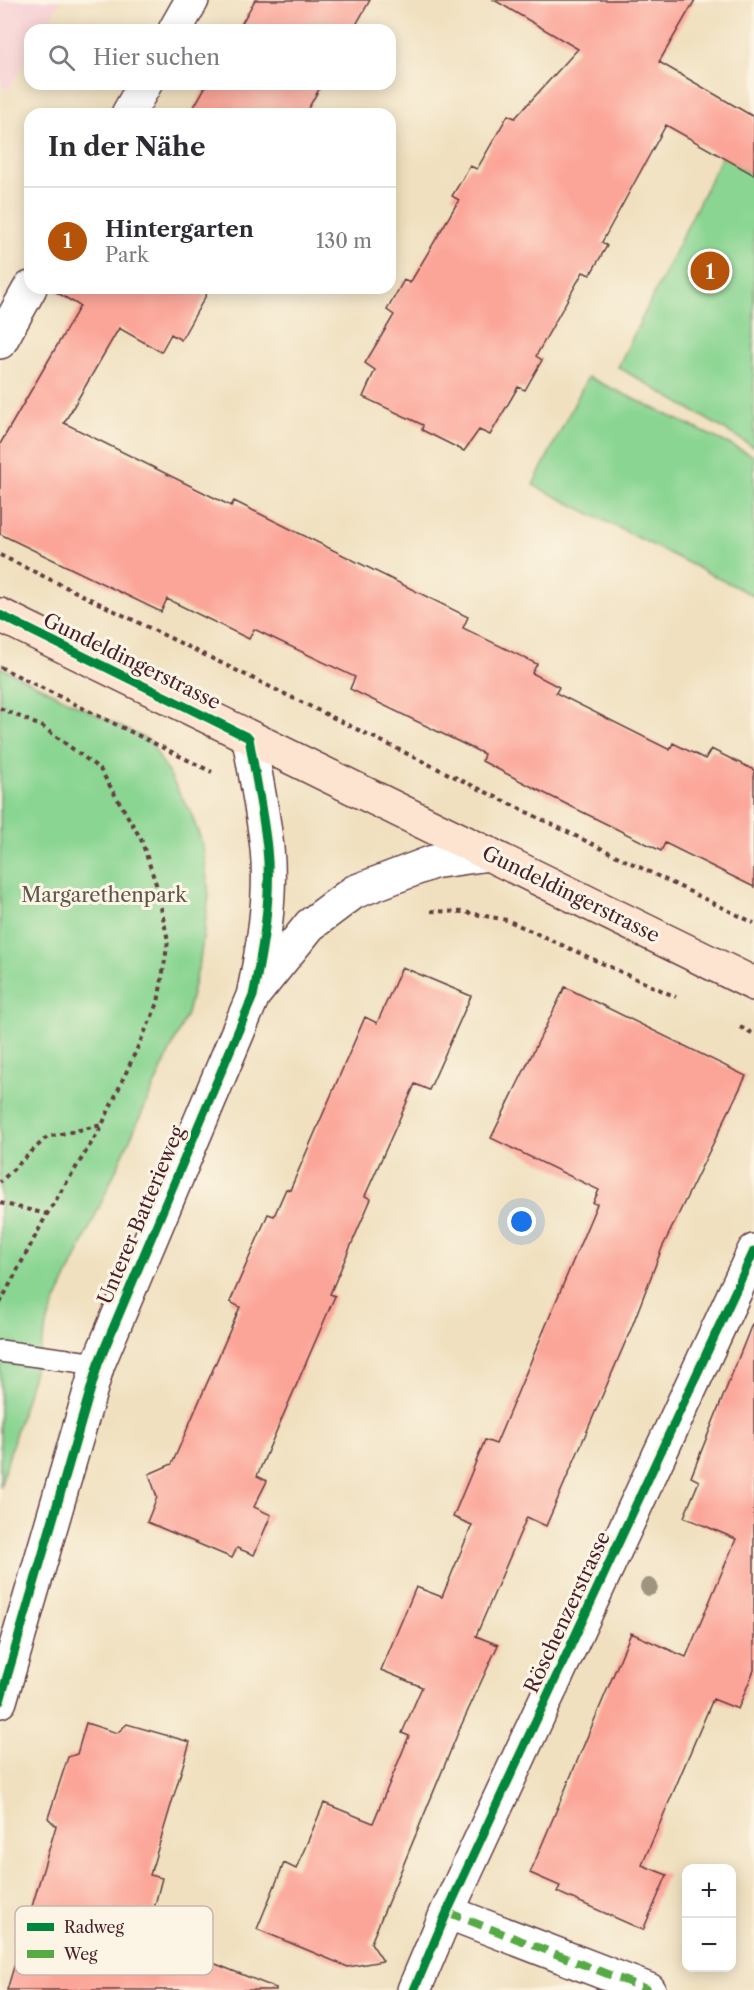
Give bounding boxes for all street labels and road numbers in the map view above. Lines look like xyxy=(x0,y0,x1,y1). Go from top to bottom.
street label: Gundeldingerstrasse xyxy=(39,608,225,714)
street label: Gundeldingerstrasse xyxy=(478,841,664,947)
street label: Unterer Batterieweg xyxy=(93,1122,190,1308)
street label: Röschenzerstrasse xyxy=(519,1527,615,1697)

